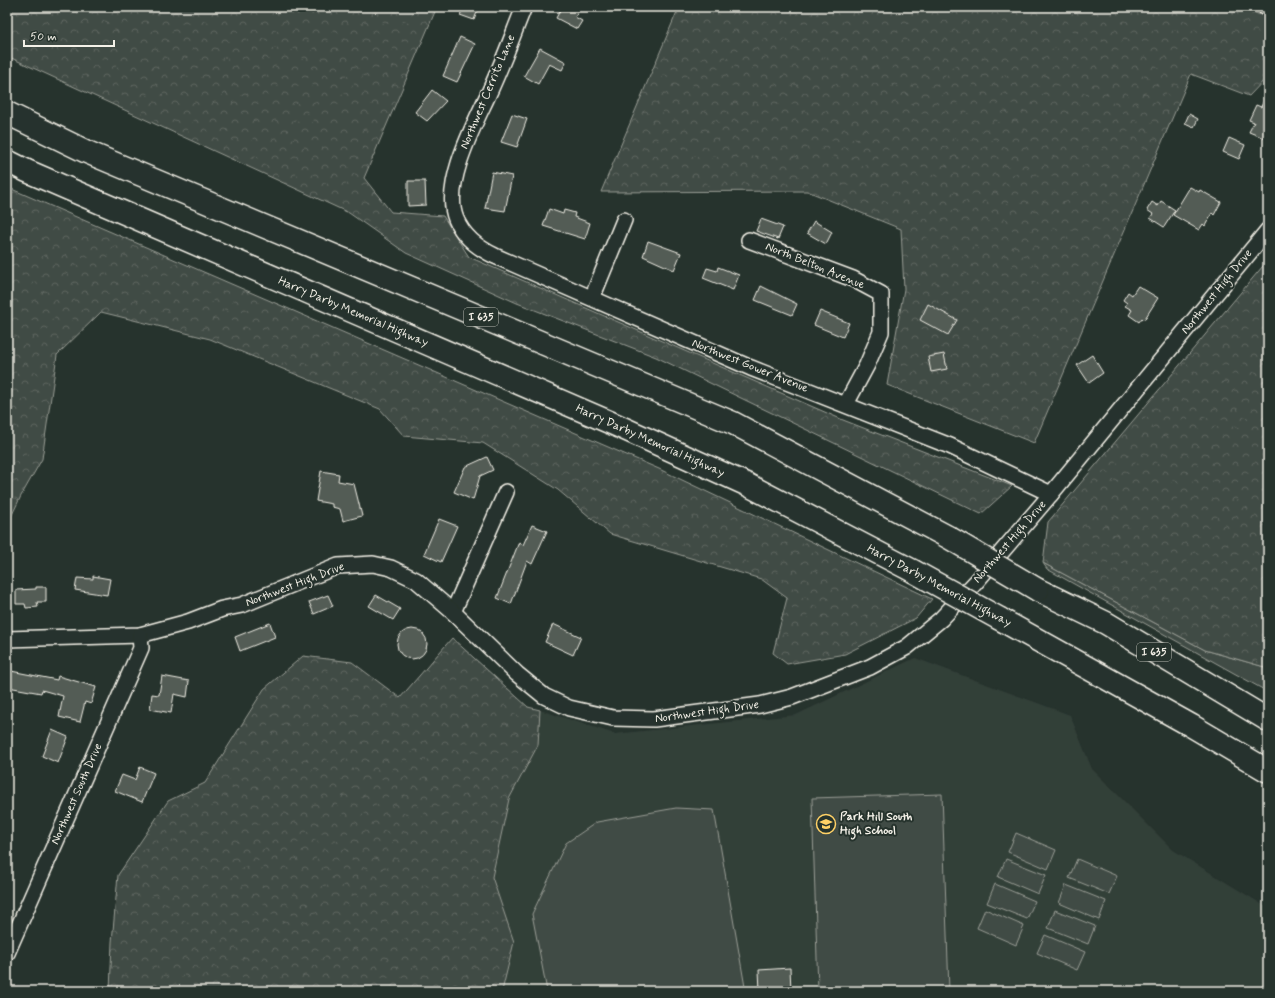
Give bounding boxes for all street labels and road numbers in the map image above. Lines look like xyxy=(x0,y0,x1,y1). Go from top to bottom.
street label: Northwest Cerrito Lane xyxy=(457,32,519,152)
street label: North Belton Avenue xyxy=(763,239,867,293)
street label: Northwest High Drive xyxy=(1178,246,1257,338)
street label: Harry Darby Memorial Highway xyxy=(275,273,431,352)
road number: I 635 xyxy=(464,308,498,326)
street label: Northwest Gower Avenue xyxy=(689,335,811,397)
street label: Harry Darby Memorial Highway xyxy=(572,401,727,482)
street label: Northwest High Drive xyxy=(970,497,1051,587)
street label: Harry Darby Memorial Highway xyxy=(863,541,1014,632)
street label: Northwest High Drive xyxy=(243,559,347,612)
road number: I 635 xyxy=(1137,643,1171,661)
street label: Northwest High Drive xyxy=(654,697,760,728)
street label: Northwest South Drive xyxy=(47,741,107,847)

